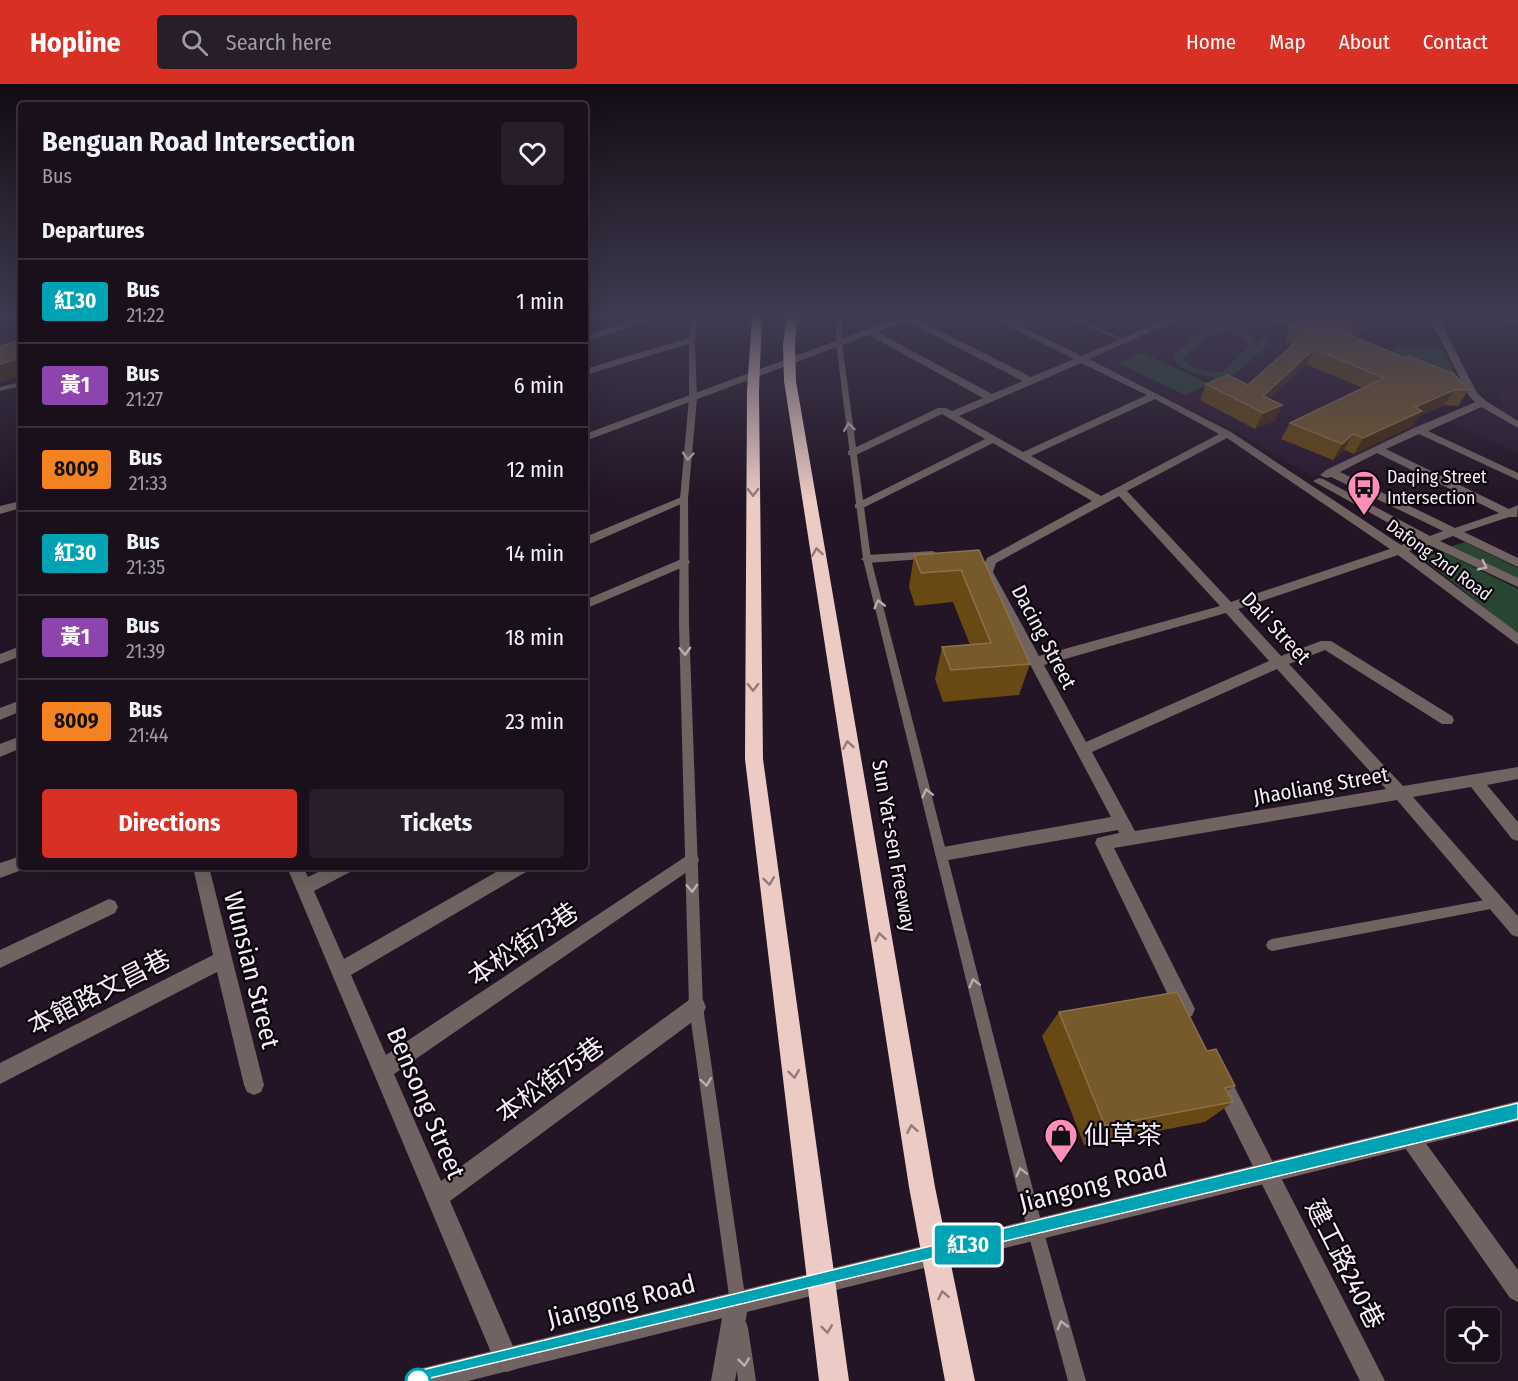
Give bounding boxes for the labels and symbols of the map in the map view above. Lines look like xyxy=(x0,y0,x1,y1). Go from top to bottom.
one-way arrow xyxy=(844,423,856,432)
one-way arrow xyxy=(682,452,695,461)
place label: Daqing Street Intersection xyxy=(1387,466,1487,509)
bus stop icon: Daqing Street Intersection xyxy=(1346,469,1382,516)
one-way arrow xyxy=(747,487,759,496)
street label: Dafong 2nd Road xyxy=(1382,514,1496,606)
one-way arrow xyxy=(812,547,824,557)
one-way arrow xyxy=(1477,559,1488,571)
street label: Dacing Street xyxy=(1006,581,1082,694)
street label: Dali Street xyxy=(1236,586,1316,670)
one-way arrow xyxy=(874,600,886,610)
one-way arrow xyxy=(679,646,691,655)
one-way arrow xyxy=(747,682,759,691)
one-way arrow xyxy=(842,740,855,750)
street label: Sun Yat-sen Freeway xyxy=(866,758,922,935)
street label: Jhaoliang Street xyxy=(1251,761,1391,811)
one-way arrow xyxy=(922,789,935,799)
one-way arrow xyxy=(763,876,775,885)
one-way arrow xyxy=(686,883,699,892)
street label: Wunsian Street xyxy=(217,888,286,1052)
street label: 本松街73巷 xyxy=(462,896,584,993)
one-way arrow xyxy=(874,932,887,942)
street label: 本館路文昌巷 xyxy=(23,943,176,1042)
one-way arrow xyxy=(969,978,982,988)
street label: Bensong Street xyxy=(380,1023,472,1184)
street label: 本松街75巷 xyxy=(490,1031,610,1130)
one-way arrow xyxy=(788,1069,800,1079)
one-way arrow xyxy=(700,1077,712,1087)
shop icon: 仙草茶 xyxy=(1043,1117,1079,1164)
place label: 仙草茶 xyxy=(1084,1120,1162,1151)
one-way arrow xyxy=(907,1125,919,1134)
street label: Jiangong Road xyxy=(1016,1152,1170,1219)
one-way arrow xyxy=(1016,1167,1029,1177)
street label: 建工路240巷 xyxy=(1299,1194,1390,1334)
line badge: 紅30 xyxy=(934,1226,1002,1264)
street label: Jiangong Road xyxy=(544,1268,698,1335)
one-way arrow xyxy=(937,1291,950,1301)
one-way arrow xyxy=(1057,1320,1069,1331)
one-way arrow xyxy=(821,1325,833,1334)
one-way arrow xyxy=(738,1357,750,1367)
unlabelled marker xyxy=(405,1368,431,1381)

